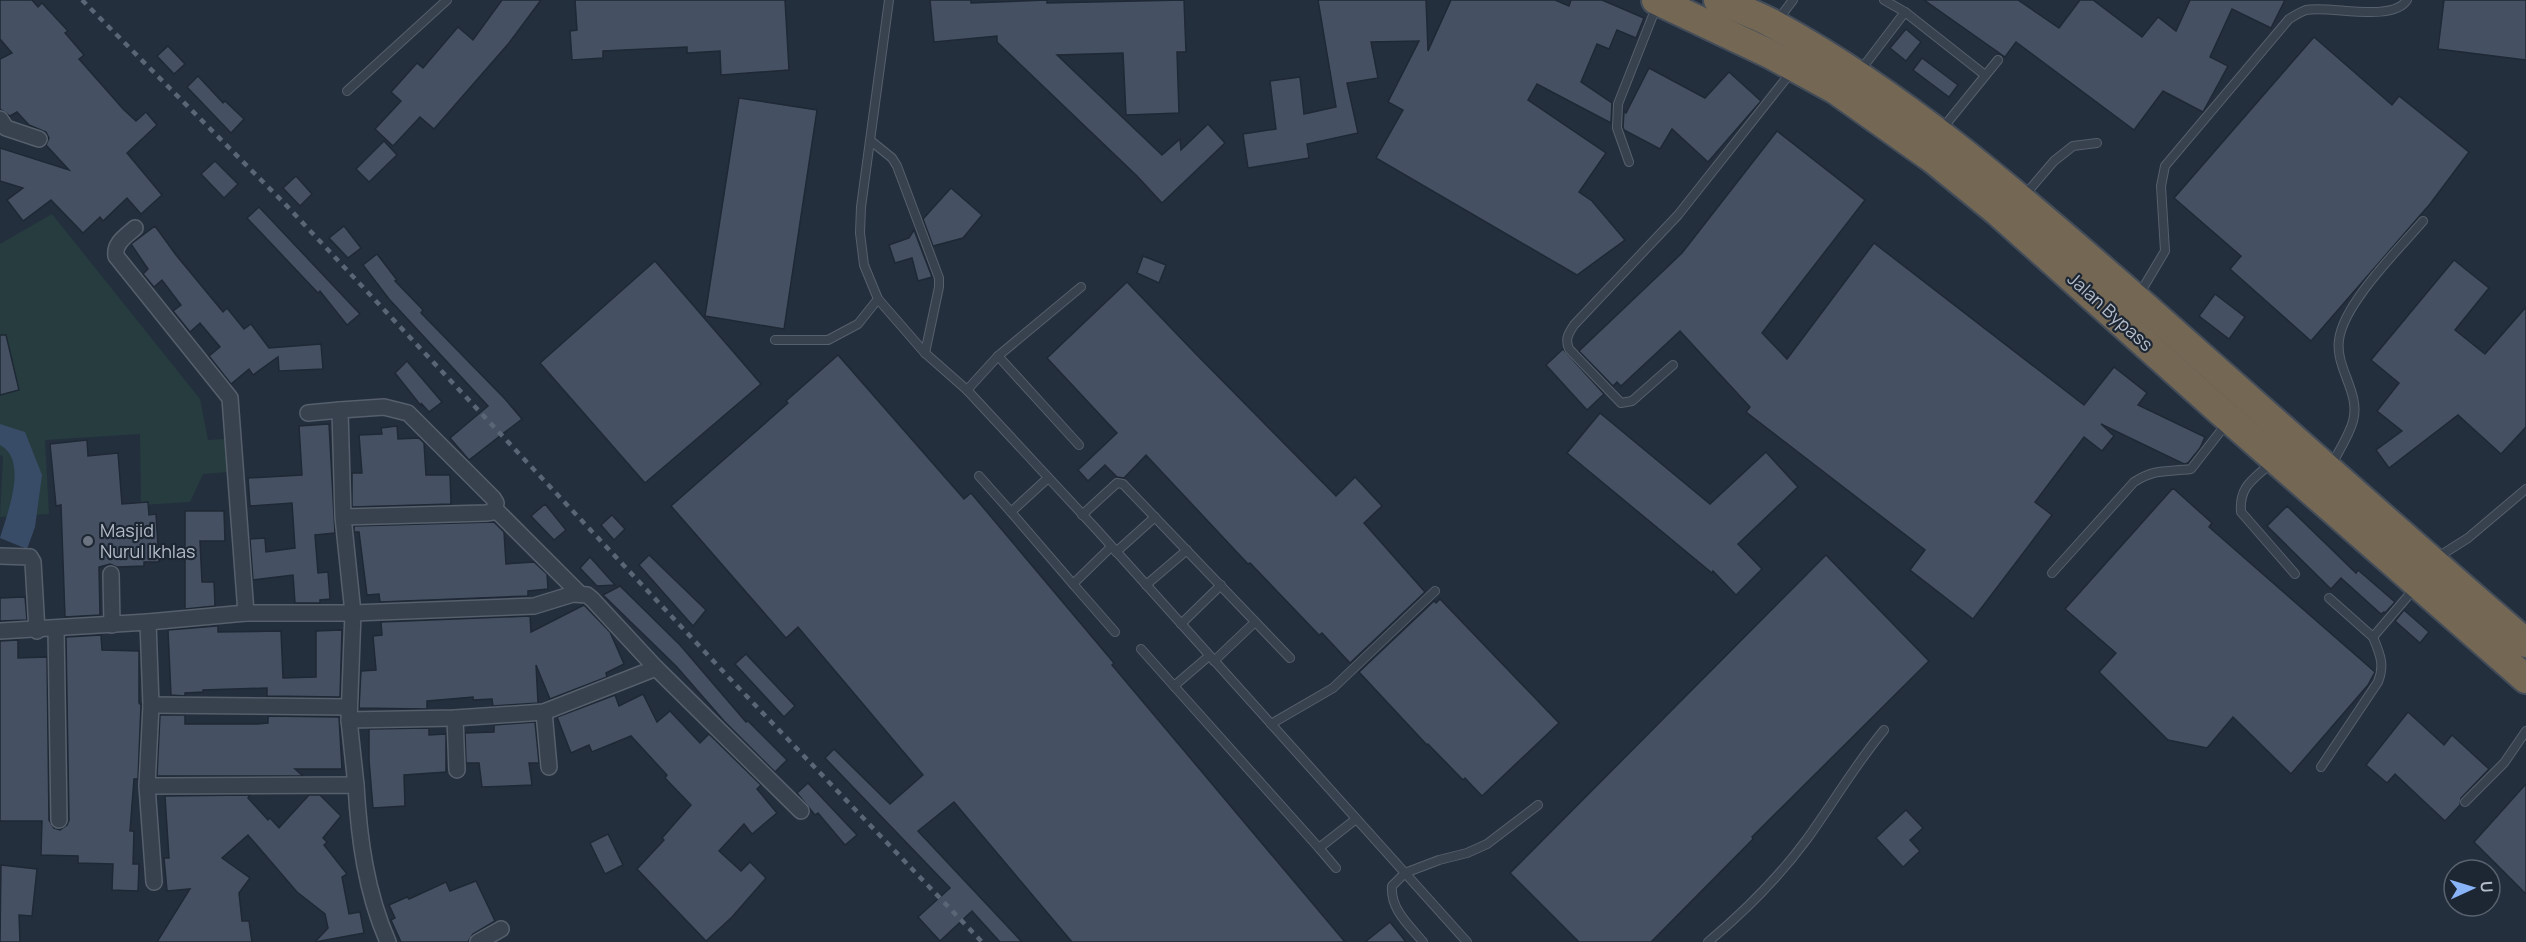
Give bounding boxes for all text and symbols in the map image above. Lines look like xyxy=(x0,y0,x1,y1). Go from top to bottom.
street label: Jalan Bypass xyxy=(2063,267,2158,356)
place label: Masjid Nurul Ikhlas xyxy=(100,518,195,563)
marker: Masjid Nurul Ikhlas xyxy=(81,534,95,548)
north arrow xyxy=(2442,858,2502,918)
text: U xyxy=(2476,880,2498,893)

